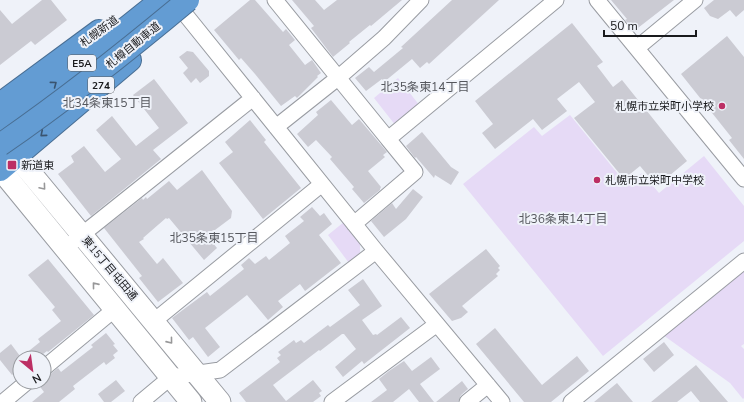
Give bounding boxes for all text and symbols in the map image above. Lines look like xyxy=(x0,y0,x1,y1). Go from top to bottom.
street label: 札幌新道 xyxy=(77,12,122,50)
scale bar xyxy=(604,12,696,38)
text: 50 m xyxy=(610,18,638,34)
street label: 札樽自動車道 xyxy=(103,19,164,72)
road number: E5A xyxy=(68,55,96,71)
road number: 274 xyxy=(88,77,114,93)
district label: 北35条東14丁目 xyxy=(381,79,469,95)
one-way arrow xyxy=(50,82,57,89)
district label: 北34条東15丁目 xyxy=(63,95,151,111)
place label: 札幌市立栄町小学校 xyxy=(615,99,714,114)
marker: 札幌市立栄町小学校 xyxy=(717,101,727,111)
one-way arrow xyxy=(41,129,48,136)
place label: 新道東 xyxy=(21,158,54,173)
marker: 新道東 xyxy=(6,159,18,171)
place label: 札幌市立栄町中学校 xyxy=(605,173,704,188)
marker: 札幌市立栄町中学校 xyxy=(592,175,602,185)
one-way arrow xyxy=(38,182,45,189)
district label: 北36条東14丁目 xyxy=(519,211,607,227)
district label: 北35条東15丁目 xyxy=(170,230,258,246)
street label: 東15丁目屯田通 xyxy=(78,233,141,303)
one-way arrow xyxy=(93,283,100,290)
one-way arrow xyxy=(166,336,173,343)
north arrow xyxy=(12,350,52,390)
text: N xyxy=(29,370,44,387)

